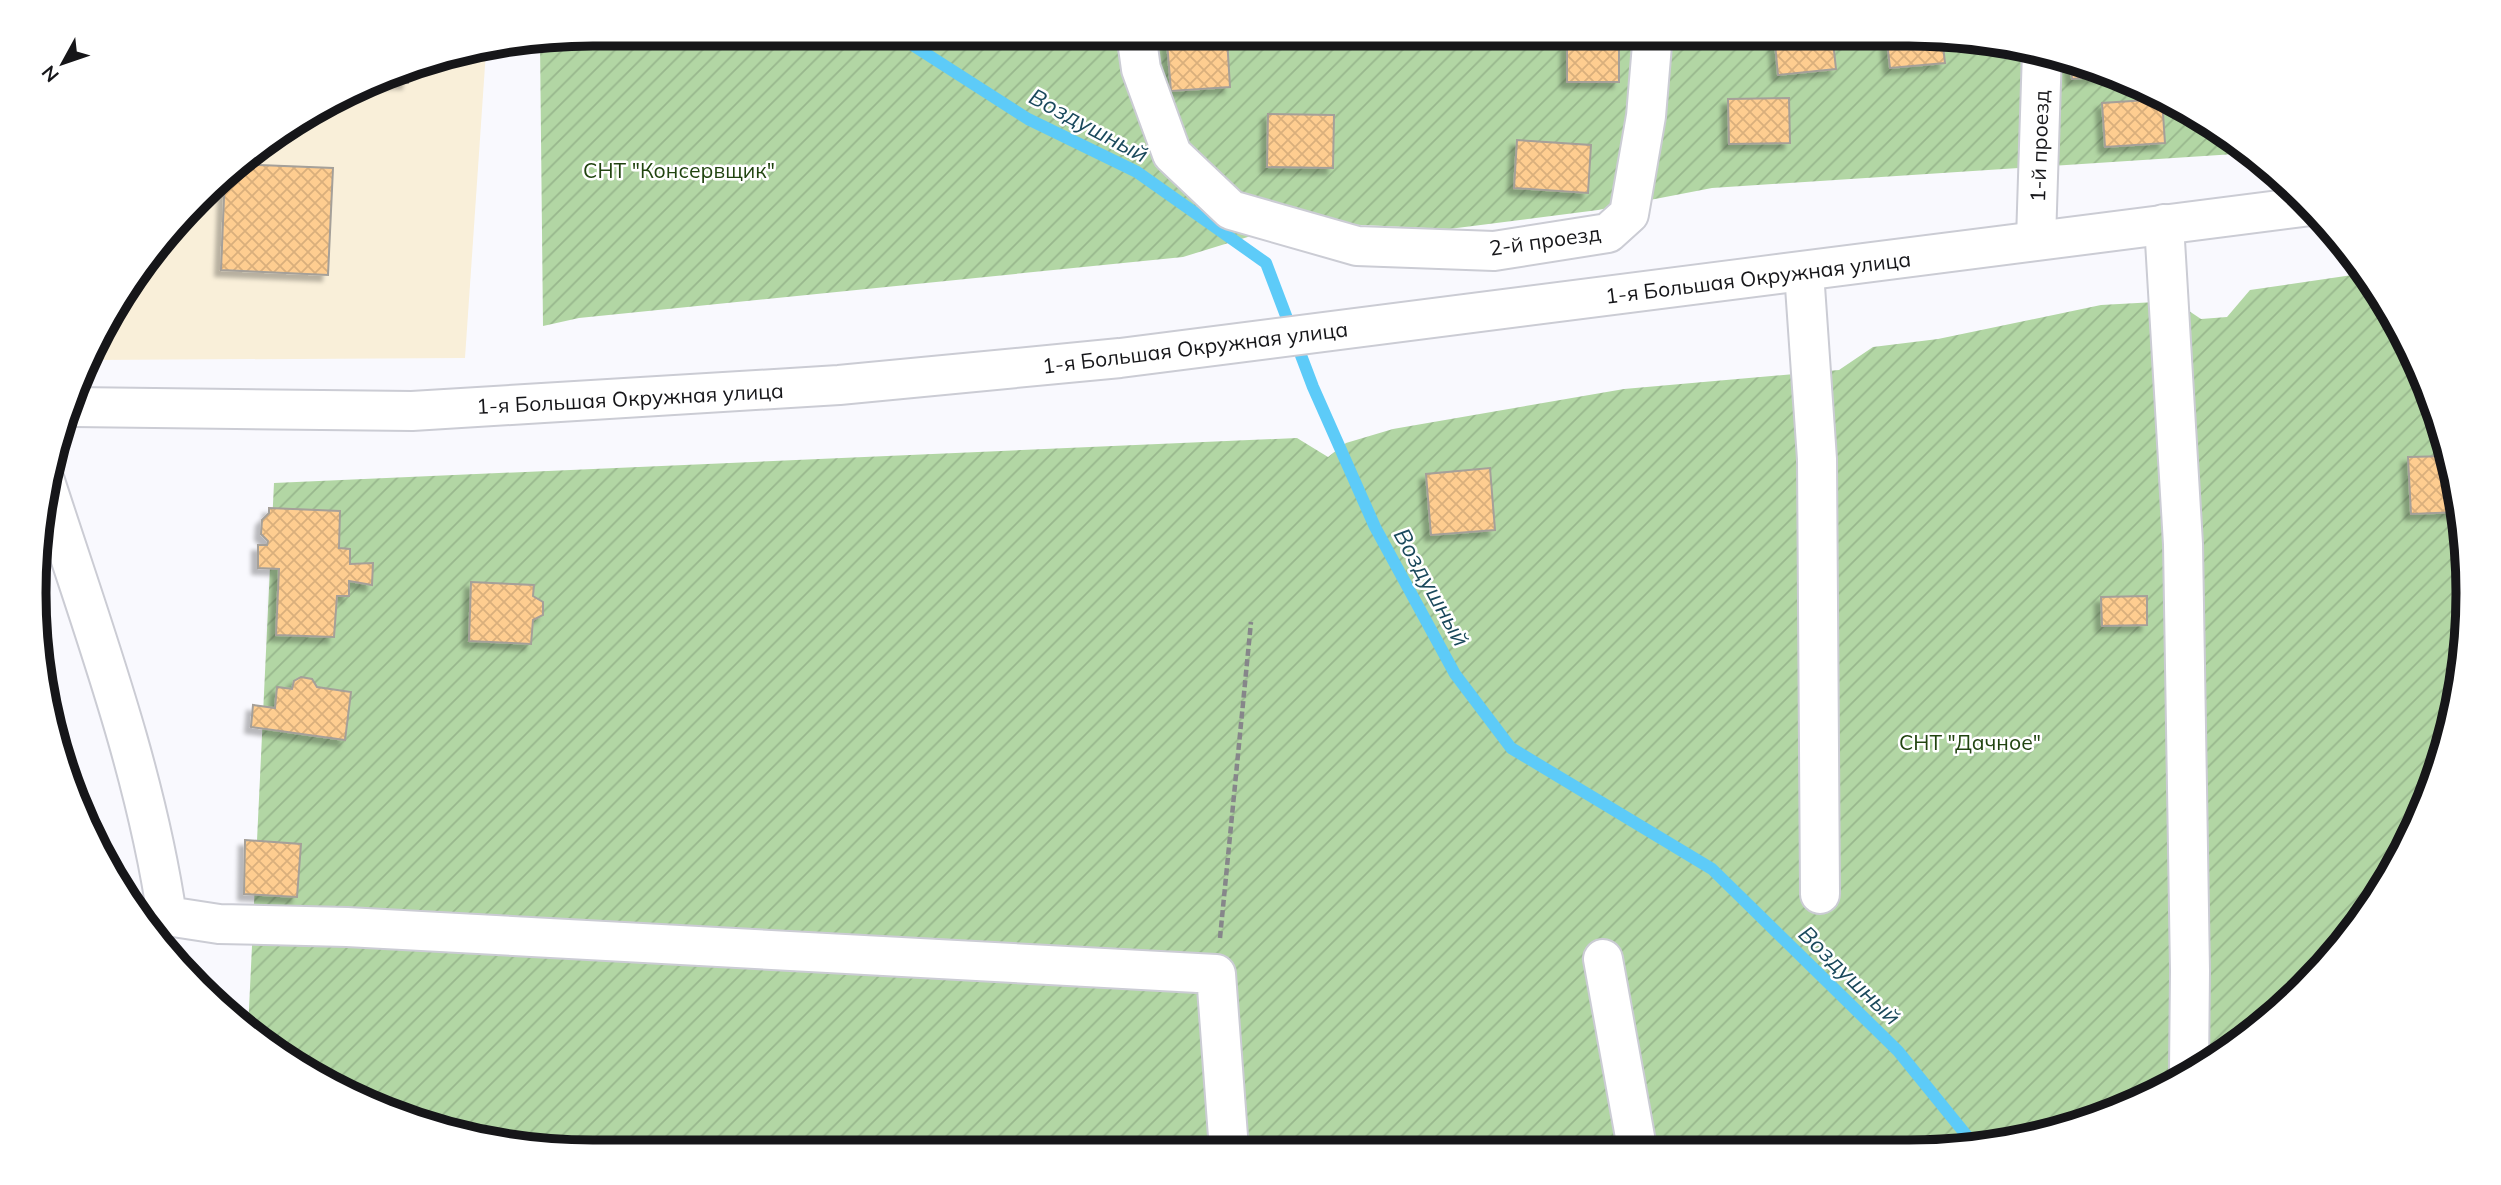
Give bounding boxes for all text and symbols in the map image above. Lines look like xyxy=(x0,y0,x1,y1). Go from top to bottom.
north arrow xyxy=(28,28,98,98)
text: N xyxy=(36,61,64,87)
water label: Воздушный xyxy=(1024,82,1154,168)
street label: 1-й проезд xyxy=(2024,89,2054,203)
park label: СНТ "Консервщик" xyxy=(583,157,775,183)
street label: 2-й проезд xyxy=(1488,219,1603,261)
street label: 1-я Большая Окружная улица xyxy=(1604,245,1912,309)
street label: 1-я Большая Окружная улица xyxy=(1041,315,1349,379)
street label: 1-я Большая Окружная улица xyxy=(476,377,784,419)
water label: Воздушный xyxy=(1388,523,1476,651)
park label: СНТ "Дачное" xyxy=(1899,729,2041,755)
water label: Воздушный xyxy=(1793,919,1907,1031)

